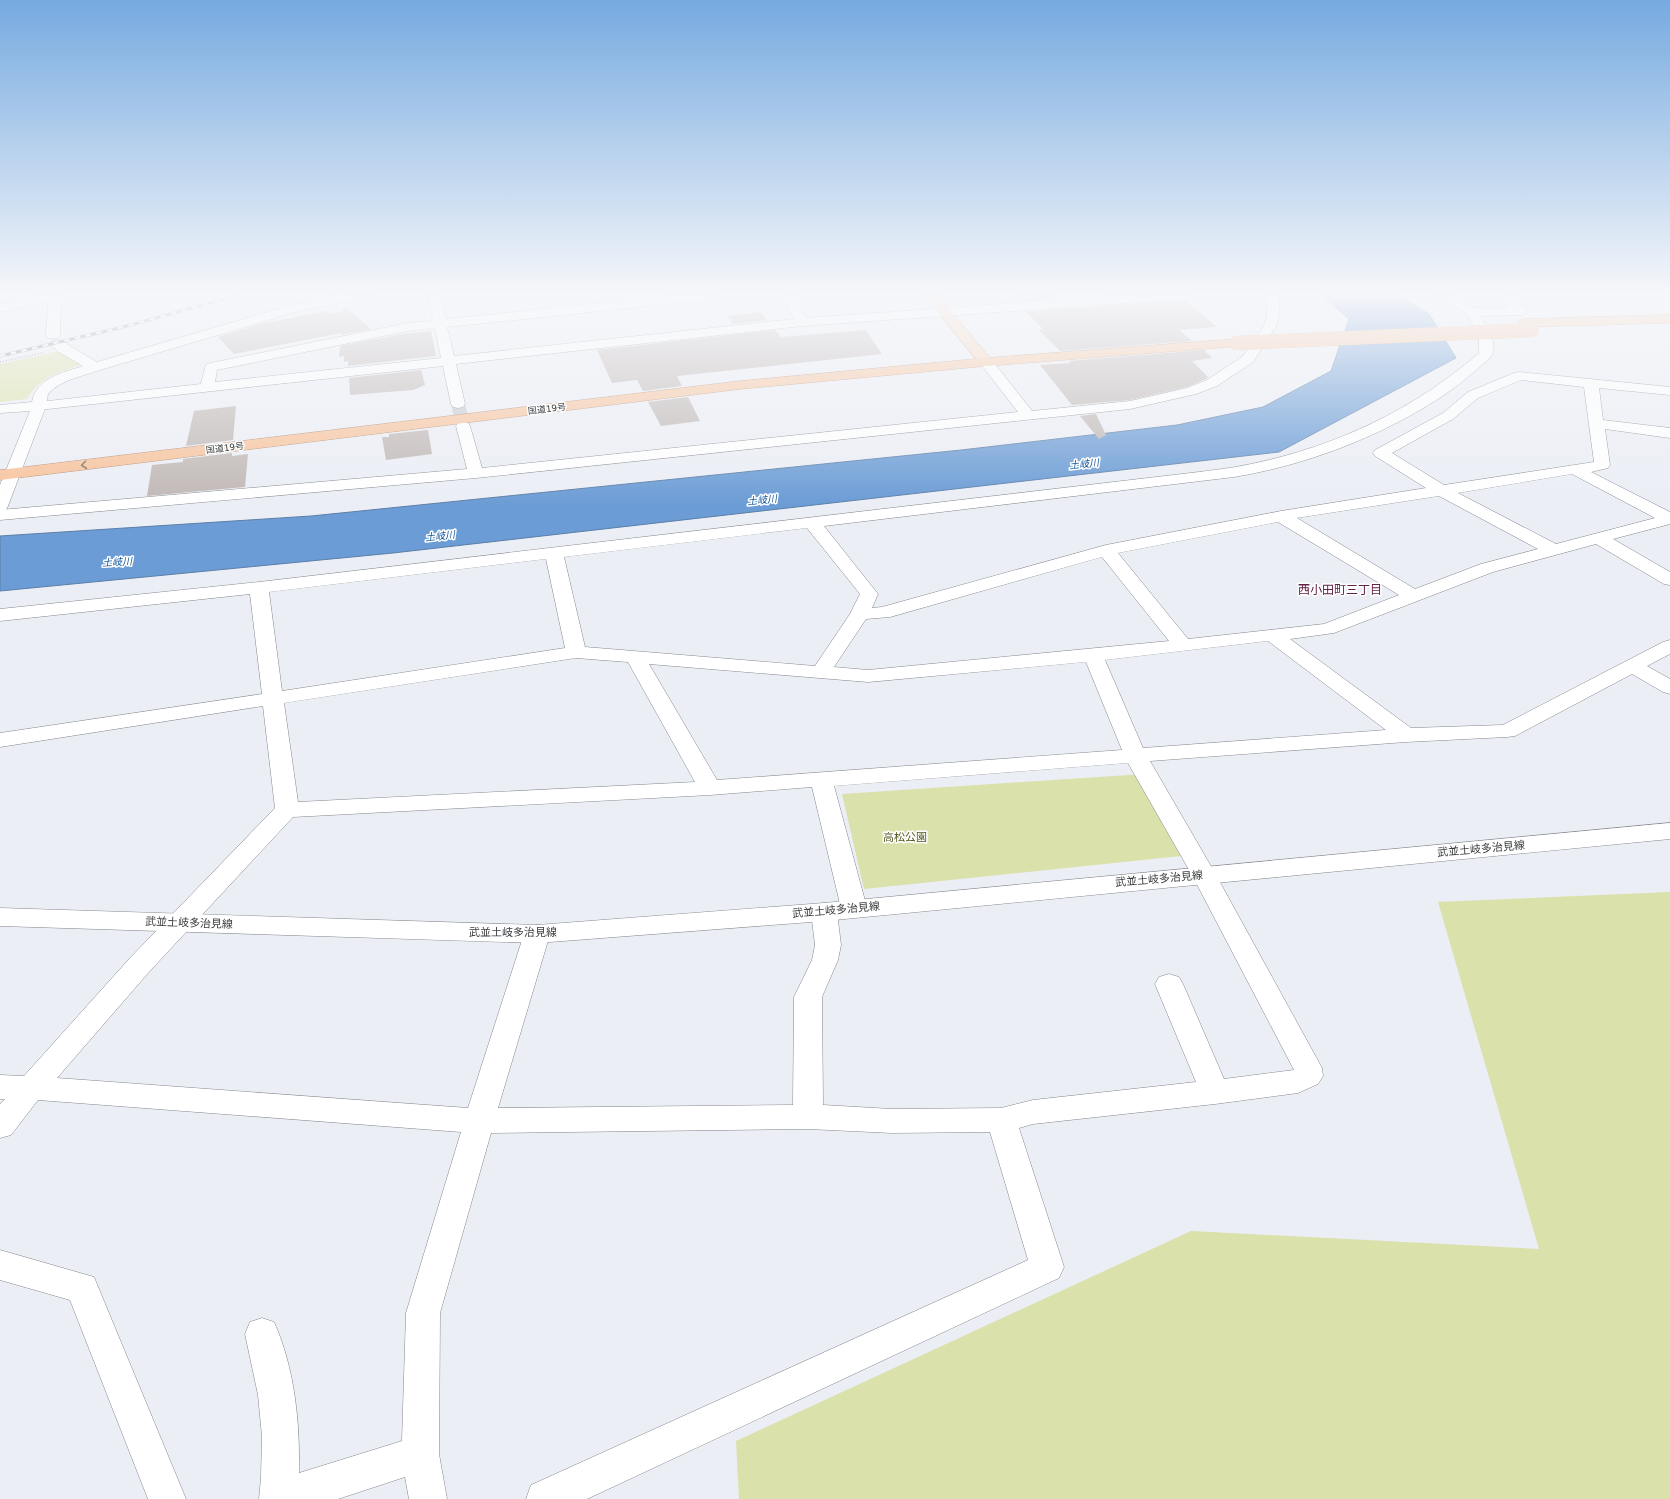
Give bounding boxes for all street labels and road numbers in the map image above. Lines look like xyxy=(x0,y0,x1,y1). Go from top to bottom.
street label: 国道19号 xyxy=(527,402,567,416)
street label: 国道19号 xyxy=(205,441,245,455)
street label: 武並土岐多治見線 xyxy=(1437,839,1525,859)
street label: 武並土岐多治見線 xyxy=(1115,869,1203,889)
street label: 武並土岐多治見線 xyxy=(792,900,880,920)
street label: 武並土岐多治見線 xyxy=(145,915,233,931)
street label: 武並土岐多治見線 xyxy=(469,926,557,939)

